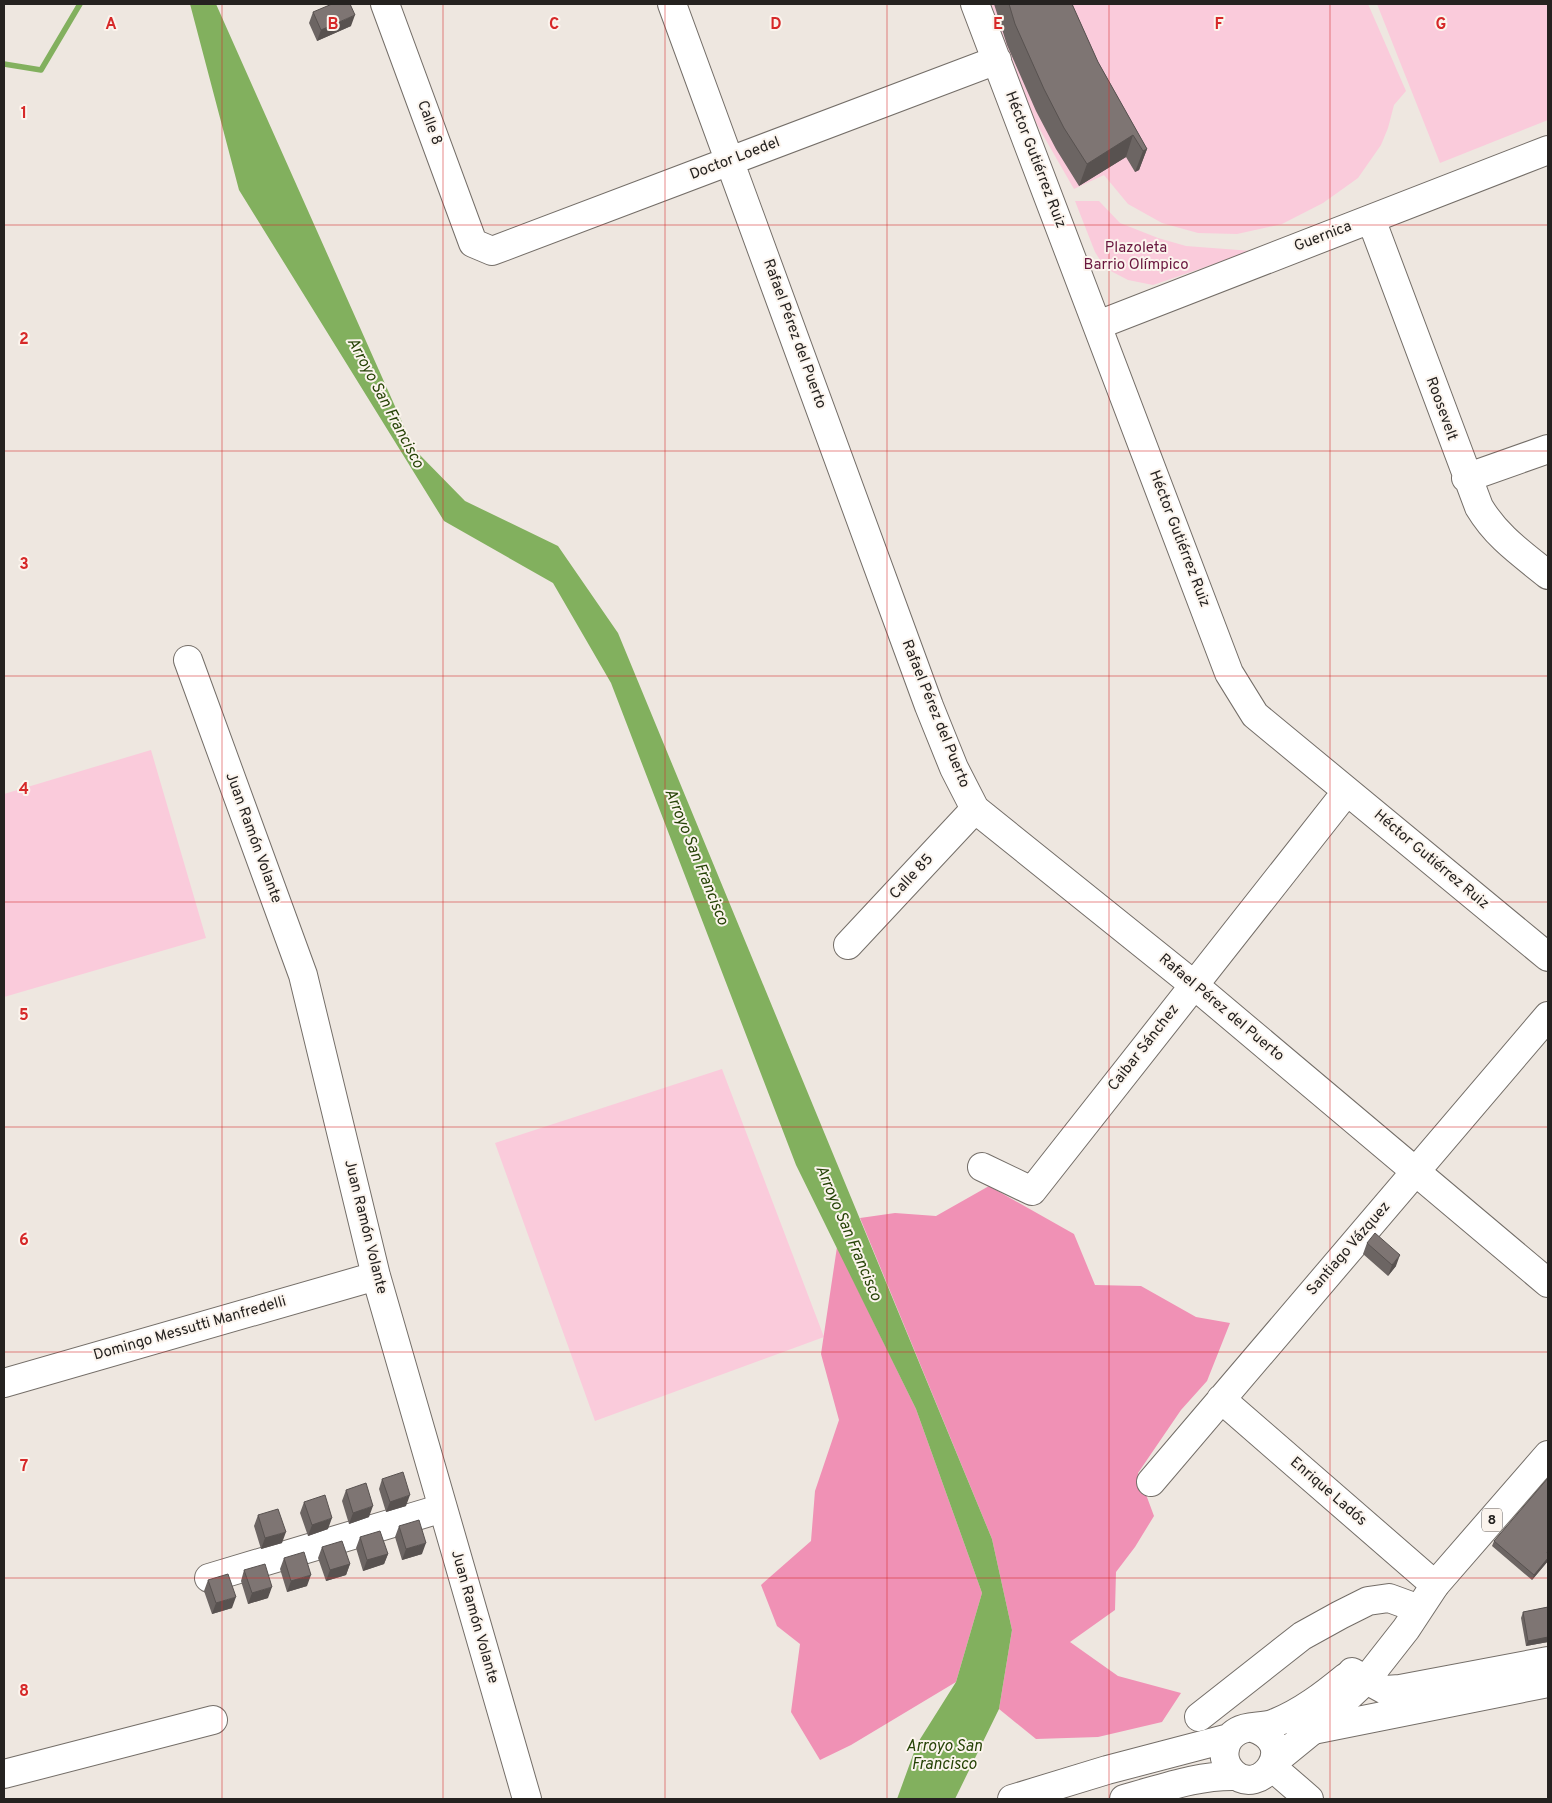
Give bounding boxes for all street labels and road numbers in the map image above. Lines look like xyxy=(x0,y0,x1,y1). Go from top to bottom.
street label: Héctor Gutiérrez Ruiz xyxy=(1000,89,1070,231)
street label: Calle 8 xyxy=(412,98,446,148)
street label: Doctor Loedel xyxy=(687,133,783,185)
street label: Guernica xyxy=(1292,217,1354,257)
street label: Rafael Pérez del Puerto xyxy=(758,256,830,412)
street label: Roosevelt xyxy=(1421,375,1461,443)
street label: Héctor Gutiérrez Ruiz xyxy=(1144,468,1214,610)
street label: Rafael Pérez del Puerto xyxy=(897,637,973,791)
street label: Juan Ramón Volante xyxy=(220,770,286,906)
street label: Héctor Gutiérrez Ruiz xyxy=(1369,806,1493,914)
street label: Calle 85 xyxy=(886,850,938,904)
street label: Rafael Pérez del Puerto xyxy=(1154,950,1288,1066)
street label: Caibar Sánchez xyxy=(1104,1001,1184,1095)
street label: Juan Ramón Volante xyxy=(339,1158,391,1296)
street label: Santiago Vázquez xyxy=(1303,1198,1395,1300)
street label: Domingo Messutti Manfredelli xyxy=(92,1292,288,1366)
street label: Enrique Ladós xyxy=(1286,1453,1370,1531)
road number: 8 xyxy=(1482,1508,1502,1532)
street label: Juan Ramón Volante xyxy=(446,1548,502,1686)

